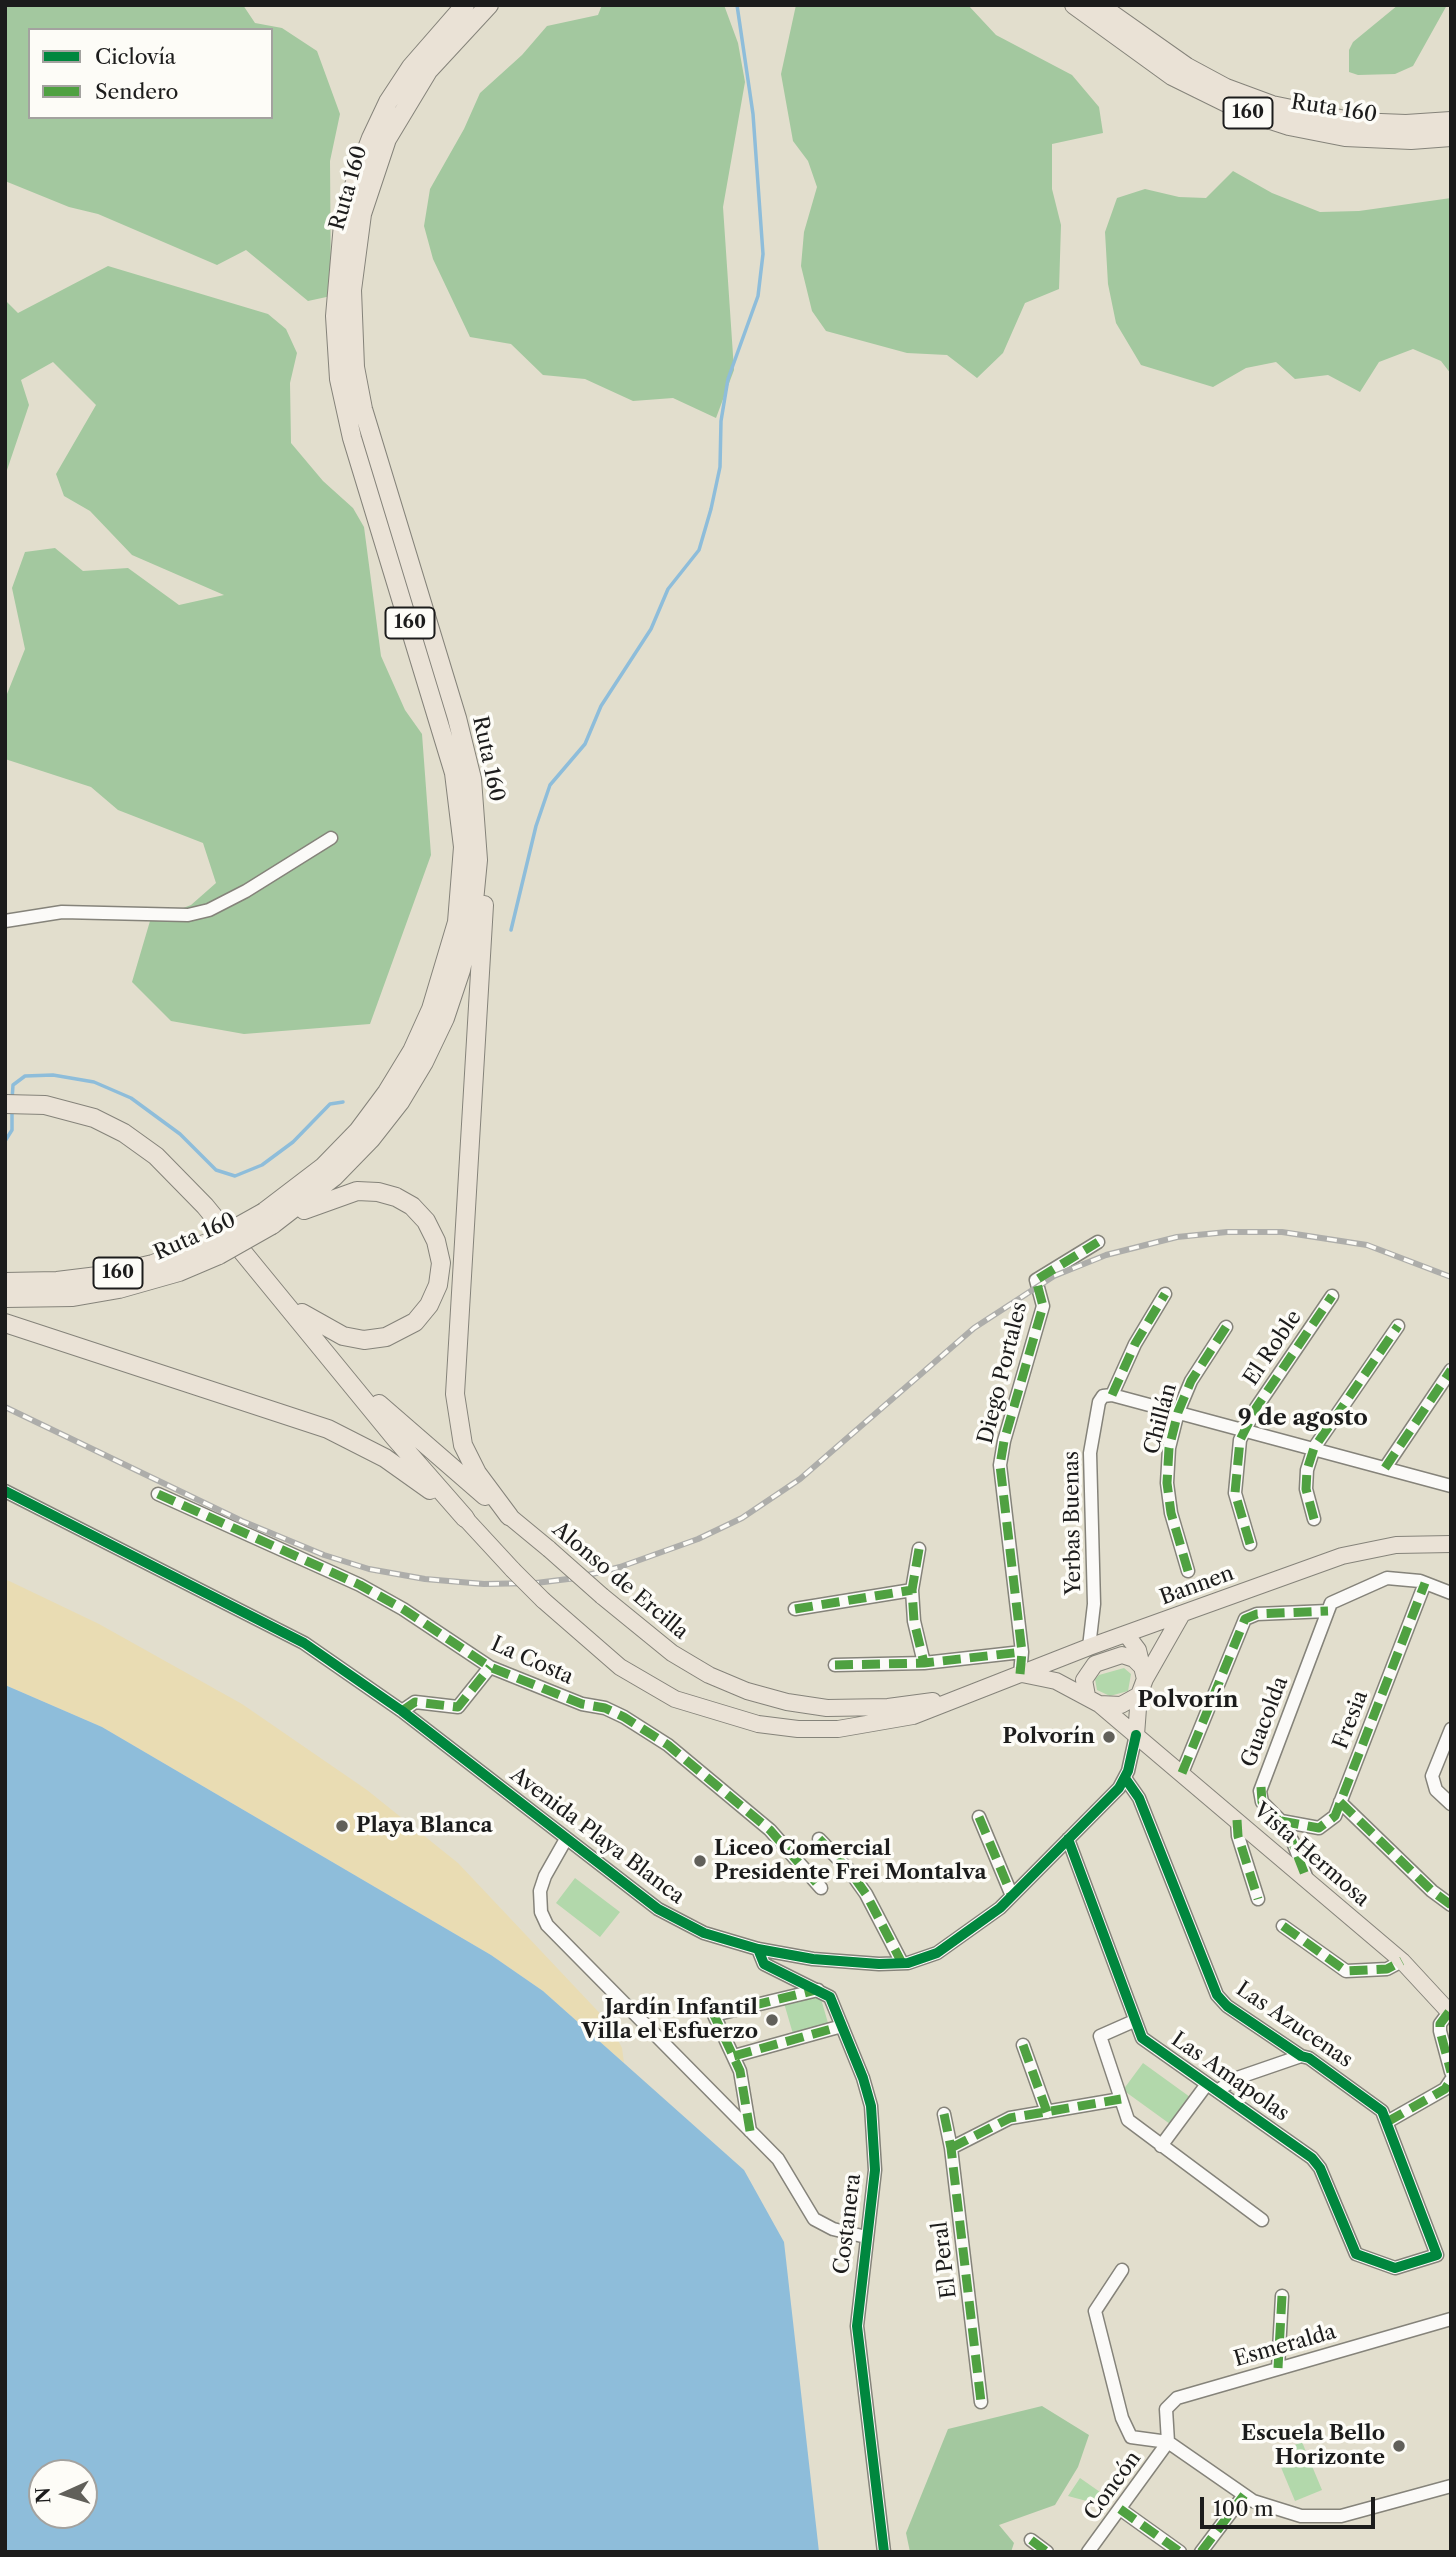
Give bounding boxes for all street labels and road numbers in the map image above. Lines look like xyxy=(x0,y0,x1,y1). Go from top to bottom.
street label: Ruta 160 xyxy=(1289,90,1379,128)
road number: 160 xyxy=(1224,97,1272,128)
street label: Ruta 160 xyxy=(325,143,373,233)
road number: 160 xyxy=(386,608,434,638)
street label: Ruta 160 xyxy=(467,714,509,804)
street label: Ruta 160 xyxy=(150,1208,240,1266)
road number: 160 xyxy=(94,1258,142,1288)
street label: Diego Portales xyxy=(973,1299,1033,1447)
street label: El Roble xyxy=(1239,1306,1307,1390)
street label: Chillán xyxy=(1139,1381,1183,1457)
street label: Yerbas Buenas xyxy=(1059,1451,1087,1595)
street label: Alonso de Ercilla xyxy=(547,1517,693,1645)
street label: Bannen xyxy=(1157,1561,1237,1611)
street label: La Costa xyxy=(487,1632,577,1690)
street label: Guacolda xyxy=(1236,1673,1294,1771)
street label: Fresia xyxy=(1328,1687,1374,1753)
street label: Avenida Playa Blanca xyxy=(505,1762,689,1910)
street label: Vista Hermosa xyxy=(1248,1798,1374,1912)
street label: Las Azucenas xyxy=(1231,1977,1357,2073)
street label: Las Amapolas xyxy=(1166,2027,1294,2127)
street label: Costanera xyxy=(829,2172,867,2276)
street label: El Peral xyxy=(928,2220,962,2300)
street label: Esmeralda xyxy=(1231,2319,1339,2373)
street label: Concón xyxy=(1080,2447,1146,2525)

